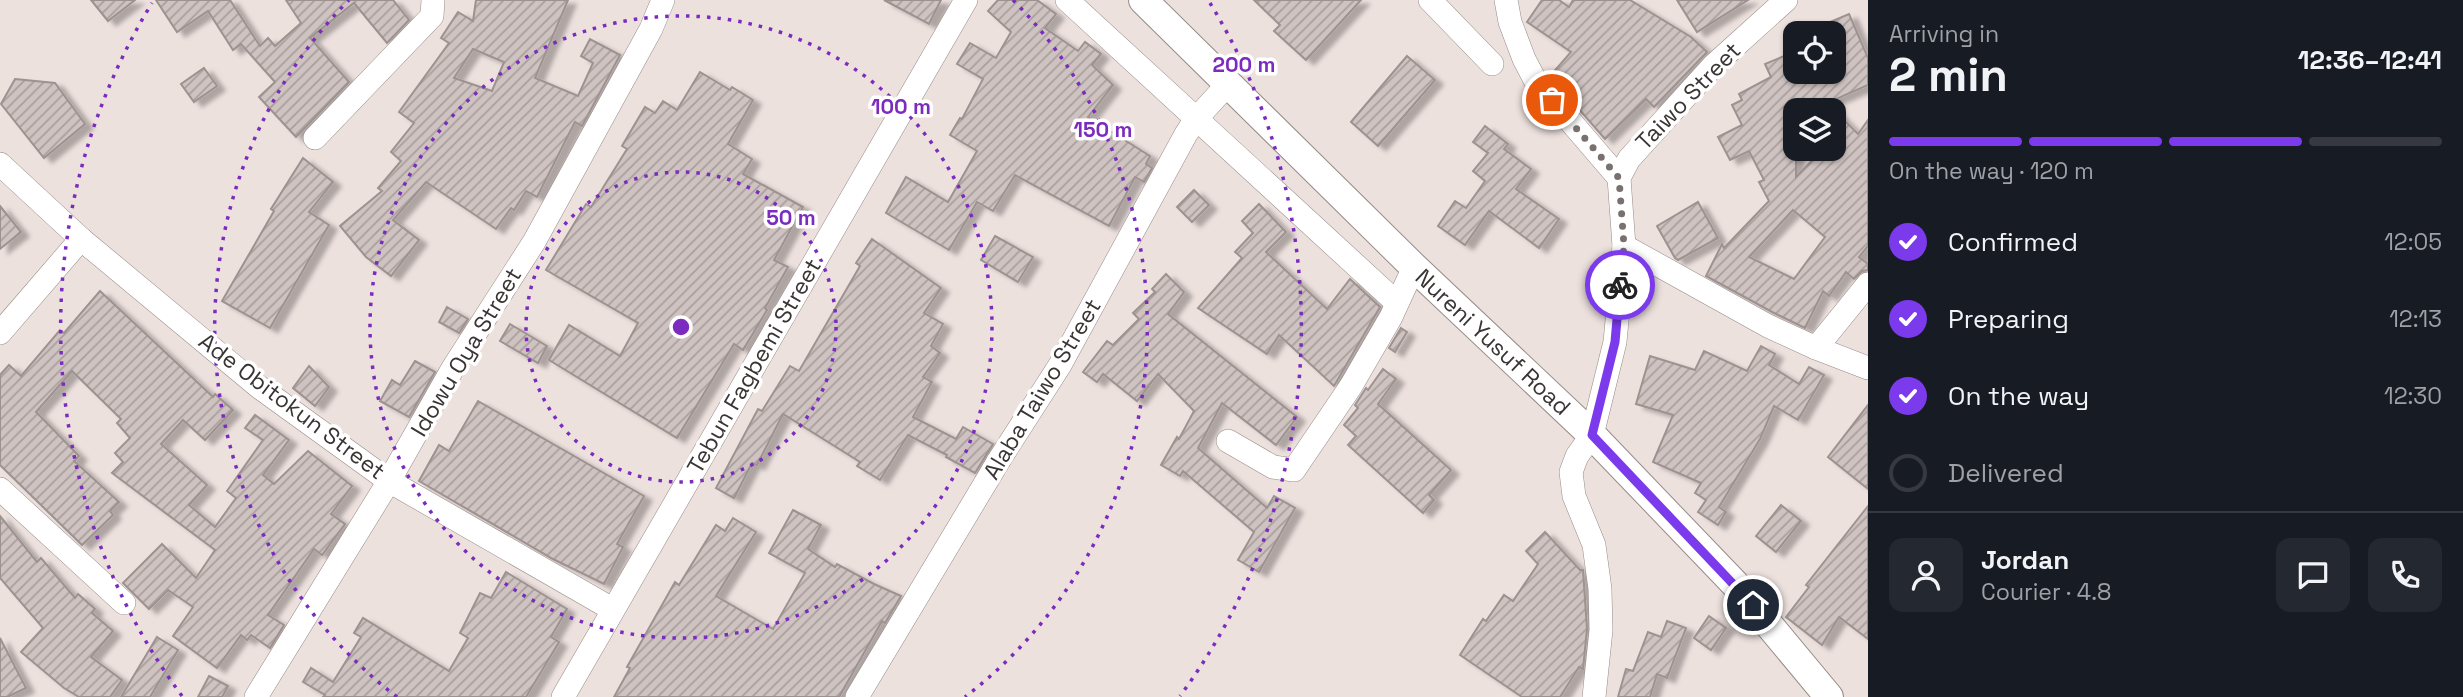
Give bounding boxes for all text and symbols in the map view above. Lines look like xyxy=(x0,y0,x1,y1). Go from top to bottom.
text: Arriving in xyxy=(1889,19,1999,49)
map controls xyxy=(1783,21,1846,161)
button: locate xyxy=(1783,21,1846,84)
street label: Taiwo Street xyxy=(1629,36,1747,156)
text: 12:36–12:41 xyxy=(2298,43,2442,77)
text: 2 min xyxy=(1889,46,2008,104)
text: 200 m xyxy=(1213,51,1275,78)
pin xyxy=(1522,70,1582,130)
icon: bag xyxy=(1533,81,1571,119)
text: 100 m xyxy=(871,93,931,120)
button: layers xyxy=(1783,98,1846,161)
text: 150 m xyxy=(1074,116,1132,143)
text: On the way · 120 m xyxy=(1889,156,2094,186)
text: 50 m xyxy=(766,204,816,231)
icon: check xyxy=(1889,223,1927,261)
text: Confirmed xyxy=(1948,225,2078,259)
text: 12:05 xyxy=(2384,227,2442,257)
courier xyxy=(1585,250,1655,320)
street label: Tebun Fagbemi Street xyxy=(680,253,828,479)
street label: Idowu Oya Street xyxy=(404,262,528,442)
street label: Nureni Yusuf Road xyxy=(1409,262,1577,422)
icon: bike xyxy=(1601,266,1639,304)
street label: Alaba Taiwo Street xyxy=(976,293,1108,485)
icon: check xyxy=(1889,300,1927,338)
text: Preparing xyxy=(1948,302,2069,336)
text: 12:13 xyxy=(2389,304,2442,334)
centre of rings xyxy=(669,315,693,339)
street label: Ade Obitokun Street xyxy=(193,326,391,486)
icon: check xyxy=(1889,377,1927,415)
text: On the way xyxy=(1948,379,2089,413)
text: 12:30 xyxy=(2384,381,2442,411)
text: Delivered xyxy=(1948,456,2064,490)
button: person xyxy=(1889,538,1963,612)
button: chat xyxy=(2276,538,2350,612)
button: phone xyxy=(2368,538,2442,612)
text: Jordan xyxy=(1981,543,2069,577)
pin xyxy=(1723,575,1783,635)
text: Courier · 4.8 xyxy=(1981,577,2111,607)
icon: home xyxy=(1734,586,1772,624)

